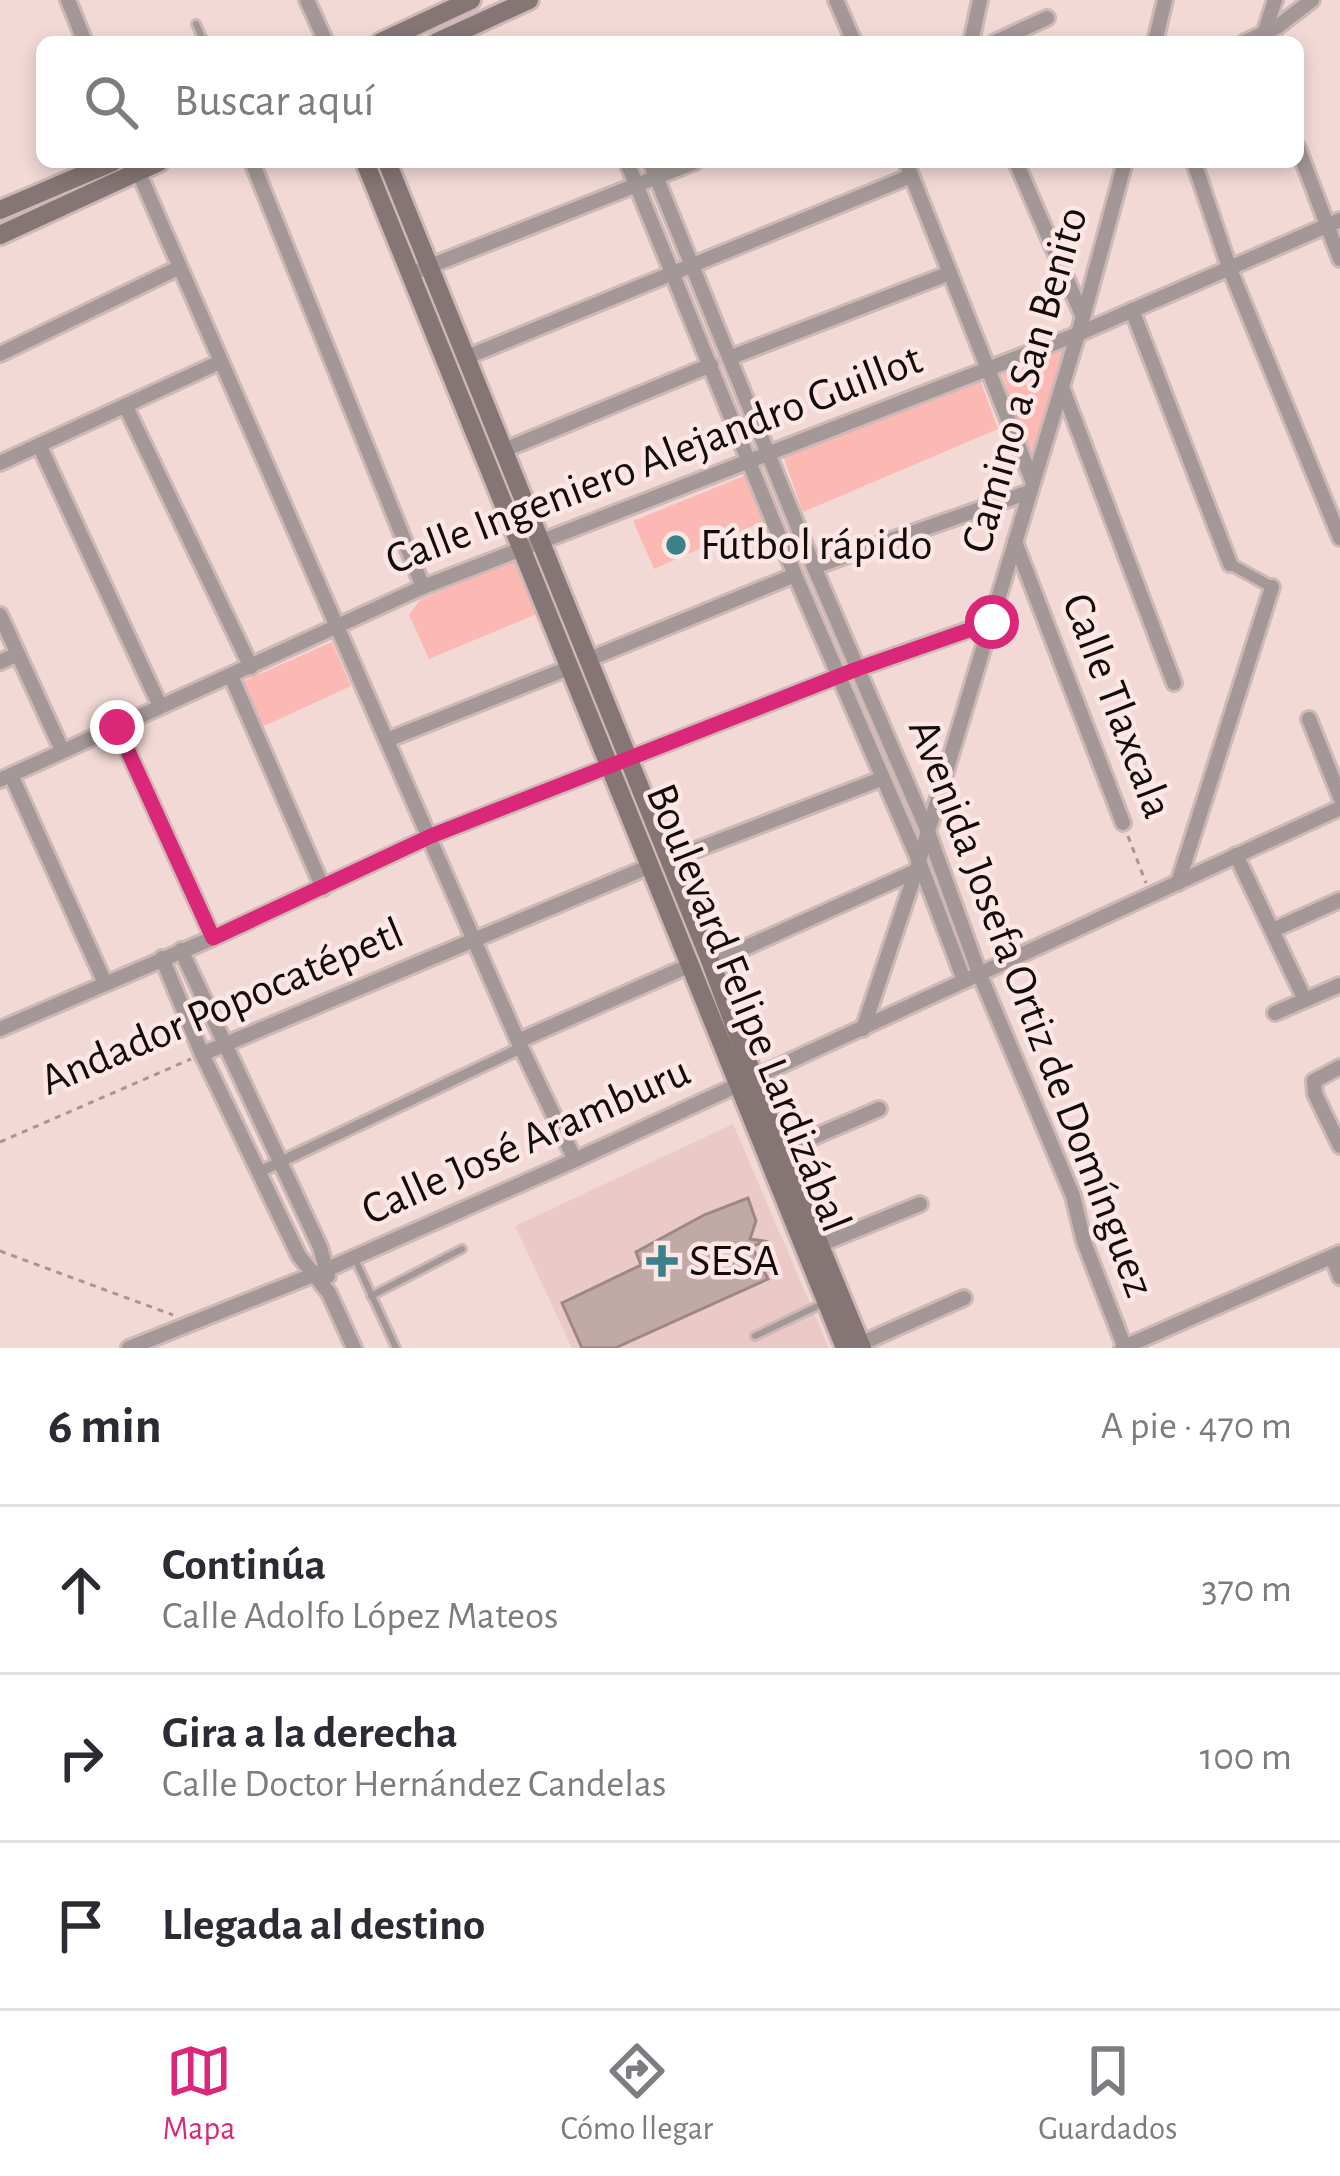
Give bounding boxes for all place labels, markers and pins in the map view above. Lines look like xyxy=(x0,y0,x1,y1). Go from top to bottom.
place label: Fútbol rápido xyxy=(700,523,933,568)
marker: Fútbol rápido xyxy=(663,532,689,558)
place label: SESA xyxy=(689,1239,779,1284)
marker: SESA xyxy=(646,1245,678,1277)

